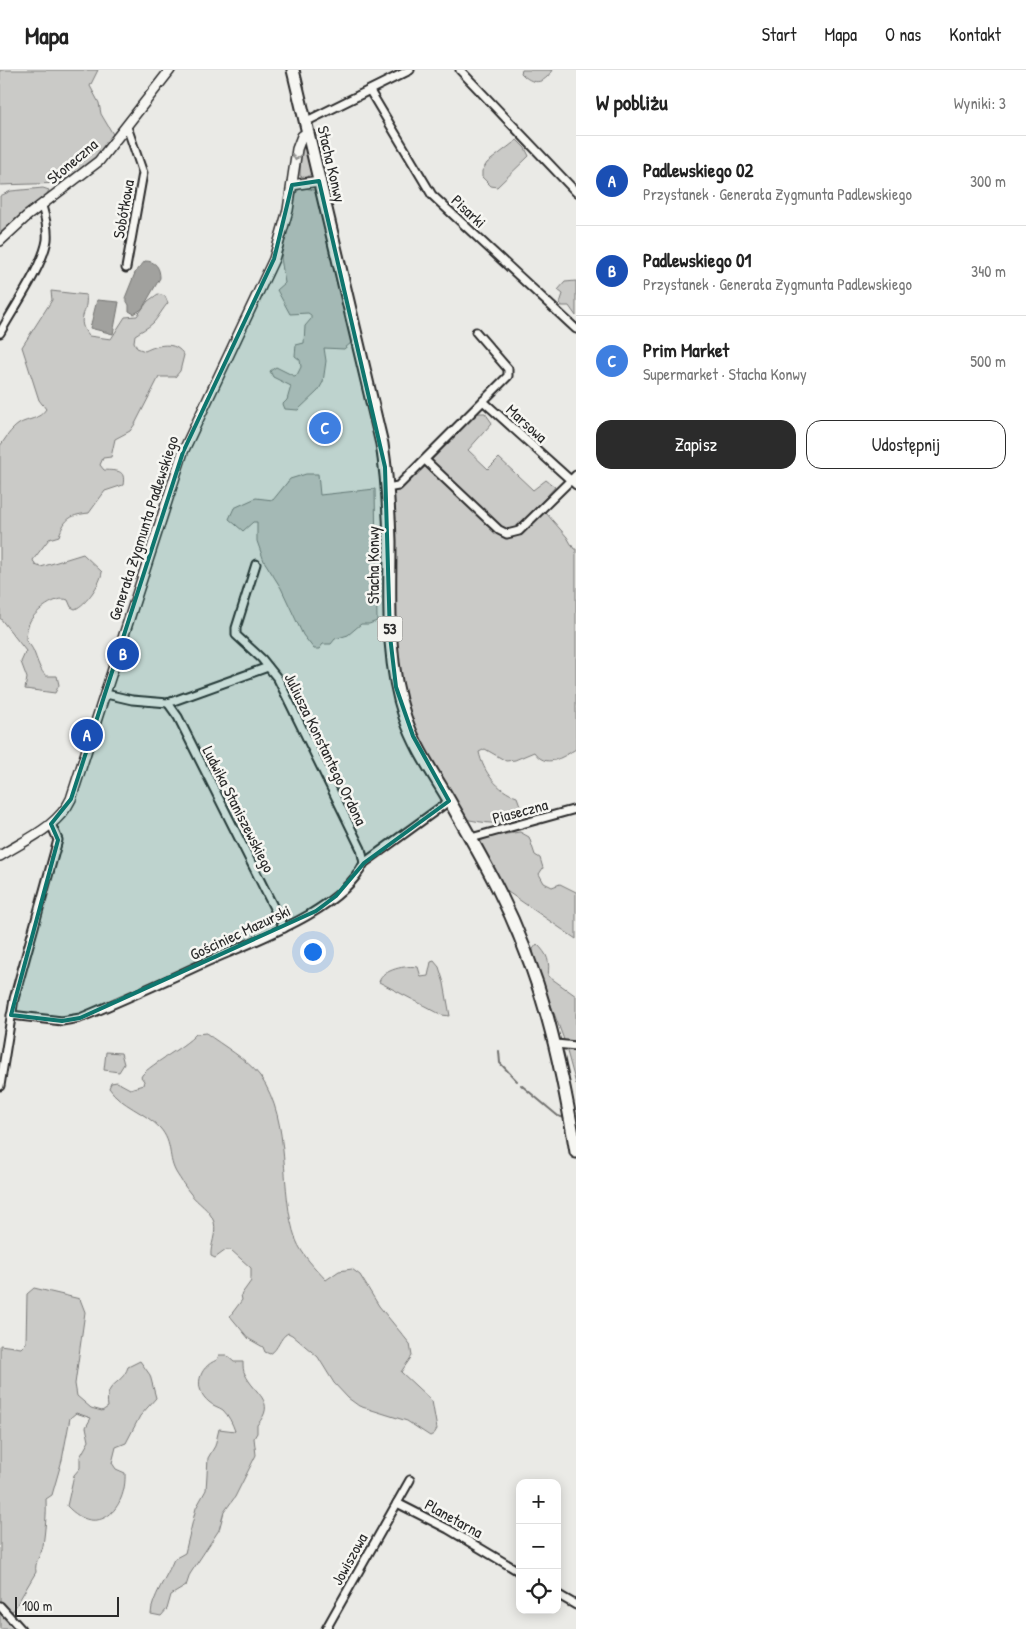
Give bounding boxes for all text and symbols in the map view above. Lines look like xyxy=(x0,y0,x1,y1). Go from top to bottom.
text: Mapa xyxy=(25,19,68,51)
text: Start xyxy=(762,22,796,47)
text: Mapa xyxy=(824,22,857,47)
text: O nas xyxy=(885,22,921,47)
text: Kontakt xyxy=(949,22,1001,47)
text: W pobliżu xyxy=(596,88,668,117)
text: Wyniki: 3 xyxy=(954,92,1006,114)
street label: Stacha Konwy xyxy=(312,123,352,205)
street label: Słoneczna xyxy=(42,133,102,189)
one-way arrow xyxy=(291,152,301,161)
text: Padlewskiego 02 xyxy=(643,157,753,183)
text: A xyxy=(608,170,616,192)
text: 300 m xyxy=(970,170,1006,192)
street label: Sobótkowa xyxy=(107,178,139,240)
text: Przystanek · Generała Zygmunta Padlewskiego xyxy=(643,183,912,205)
street label: Pisarki xyxy=(447,189,491,233)
text: Padlewskiego 01 xyxy=(643,247,751,273)
text: B xyxy=(608,260,616,282)
text: 340 m xyxy=(971,260,1006,282)
text: Przystanek · Generała Zygmunta Padlewskiego xyxy=(643,273,912,295)
text: Prim Market xyxy=(643,337,729,363)
text: C xyxy=(608,350,616,372)
text: 500 m xyxy=(970,350,1006,372)
text: Supermarket · Stacha Konwy xyxy=(643,363,807,385)
street label: Marsowa xyxy=(502,399,552,447)
pin: C xyxy=(309,409,341,447)
button: Zapisz xyxy=(596,420,796,469)
button: Udostępnij xyxy=(806,420,1006,469)
street label: Generała Zygmunta Padlewskiego xyxy=(103,432,183,623)
street label: Stacha Konwy xyxy=(362,526,384,604)
road number: 53 xyxy=(378,616,402,642)
pin: B xyxy=(107,635,139,673)
street label: Juliusza Konstantego Ordona xyxy=(279,669,373,829)
pin: A xyxy=(71,716,103,754)
street label: Ludwika Staniszewskiego xyxy=(198,742,281,877)
street label: Piaseczna xyxy=(490,793,550,829)
street label: Gościniec Mazurski xyxy=(186,899,294,965)
your location xyxy=(300,939,326,965)
map controls xyxy=(516,1479,561,1614)
button: + xyxy=(516,1479,561,1524)
street label: Planetarna xyxy=(421,1493,487,1543)
button: − xyxy=(516,1524,561,1569)
street label: Jowiszowa xyxy=(326,1529,372,1589)
button: locate xyxy=(516,1569,561,1614)
scale bar xyxy=(15,1594,119,1617)
text: 100 m xyxy=(22,1596,52,1615)

